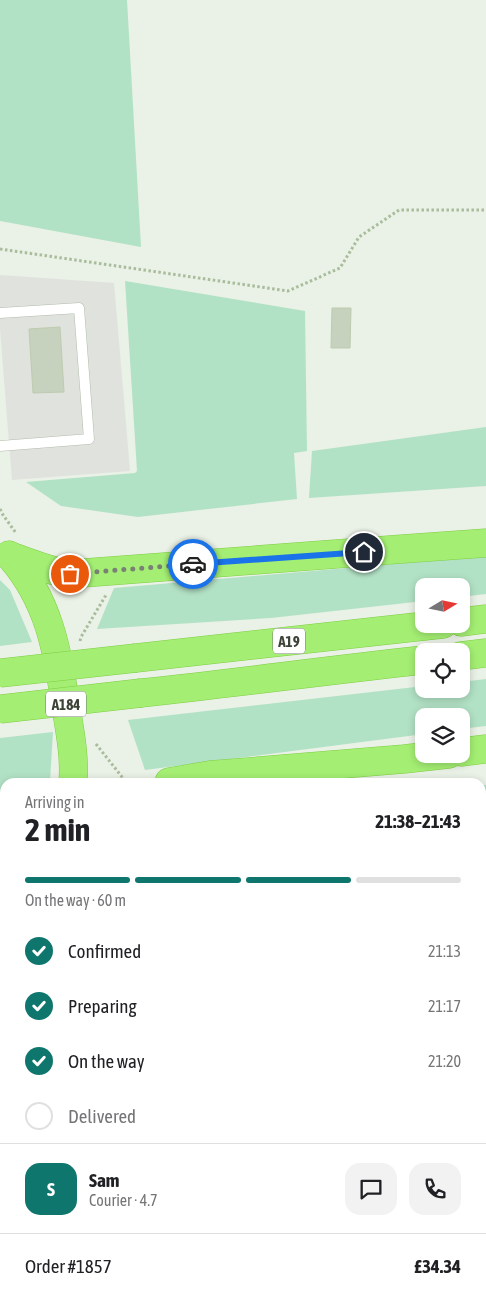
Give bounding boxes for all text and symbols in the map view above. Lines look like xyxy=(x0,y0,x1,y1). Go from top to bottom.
pin xyxy=(343,531,385,573)
icon: home xyxy=(350,538,378,566)
courier xyxy=(168,539,218,589)
icon: car xyxy=(179,550,207,578)
pin xyxy=(49,553,91,595)
icon: bag xyxy=(56,560,84,588)
north arrow xyxy=(415,578,470,632)
map controls xyxy=(415,578,470,763)
road number: A19 xyxy=(273,628,305,654)
button: locate xyxy=(415,643,470,698)
road number: A184 xyxy=(46,692,86,716)
button: layers xyxy=(415,708,470,763)
text: Arriving in xyxy=(25,793,85,811)
text: 21:38–21:43 xyxy=(375,810,461,832)
text: 2 min xyxy=(25,811,90,848)
text: On the way · 60 m xyxy=(25,891,126,909)
icon: check xyxy=(25,937,53,965)
text: Confirmed xyxy=(68,940,141,962)
text: 21:13 xyxy=(428,942,461,960)
icon: check xyxy=(25,992,53,1020)
text: Preparing xyxy=(68,995,137,1017)
text: 21:17 xyxy=(428,997,461,1015)
icon: check xyxy=(25,1047,53,1075)
text: On the way xyxy=(68,1050,145,1072)
text: 21:20 xyxy=(428,1052,461,1070)
text: Delivered xyxy=(68,1105,136,1127)
button: chat xyxy=(345,1163,397,1215)
button: phone xyxy=(409,1163,461,1215)
text: Sam xyxy=(89,1169,120,1191)
text: S xyxy=(47,1178,55,1200)
text: Courier · 4.7 xyxy=(89,1191,158,1209)
text: Order #1857 xyxy=(25,1255,112,1277)
text: £34.34 xyxy=(414,1255,461,1277)

